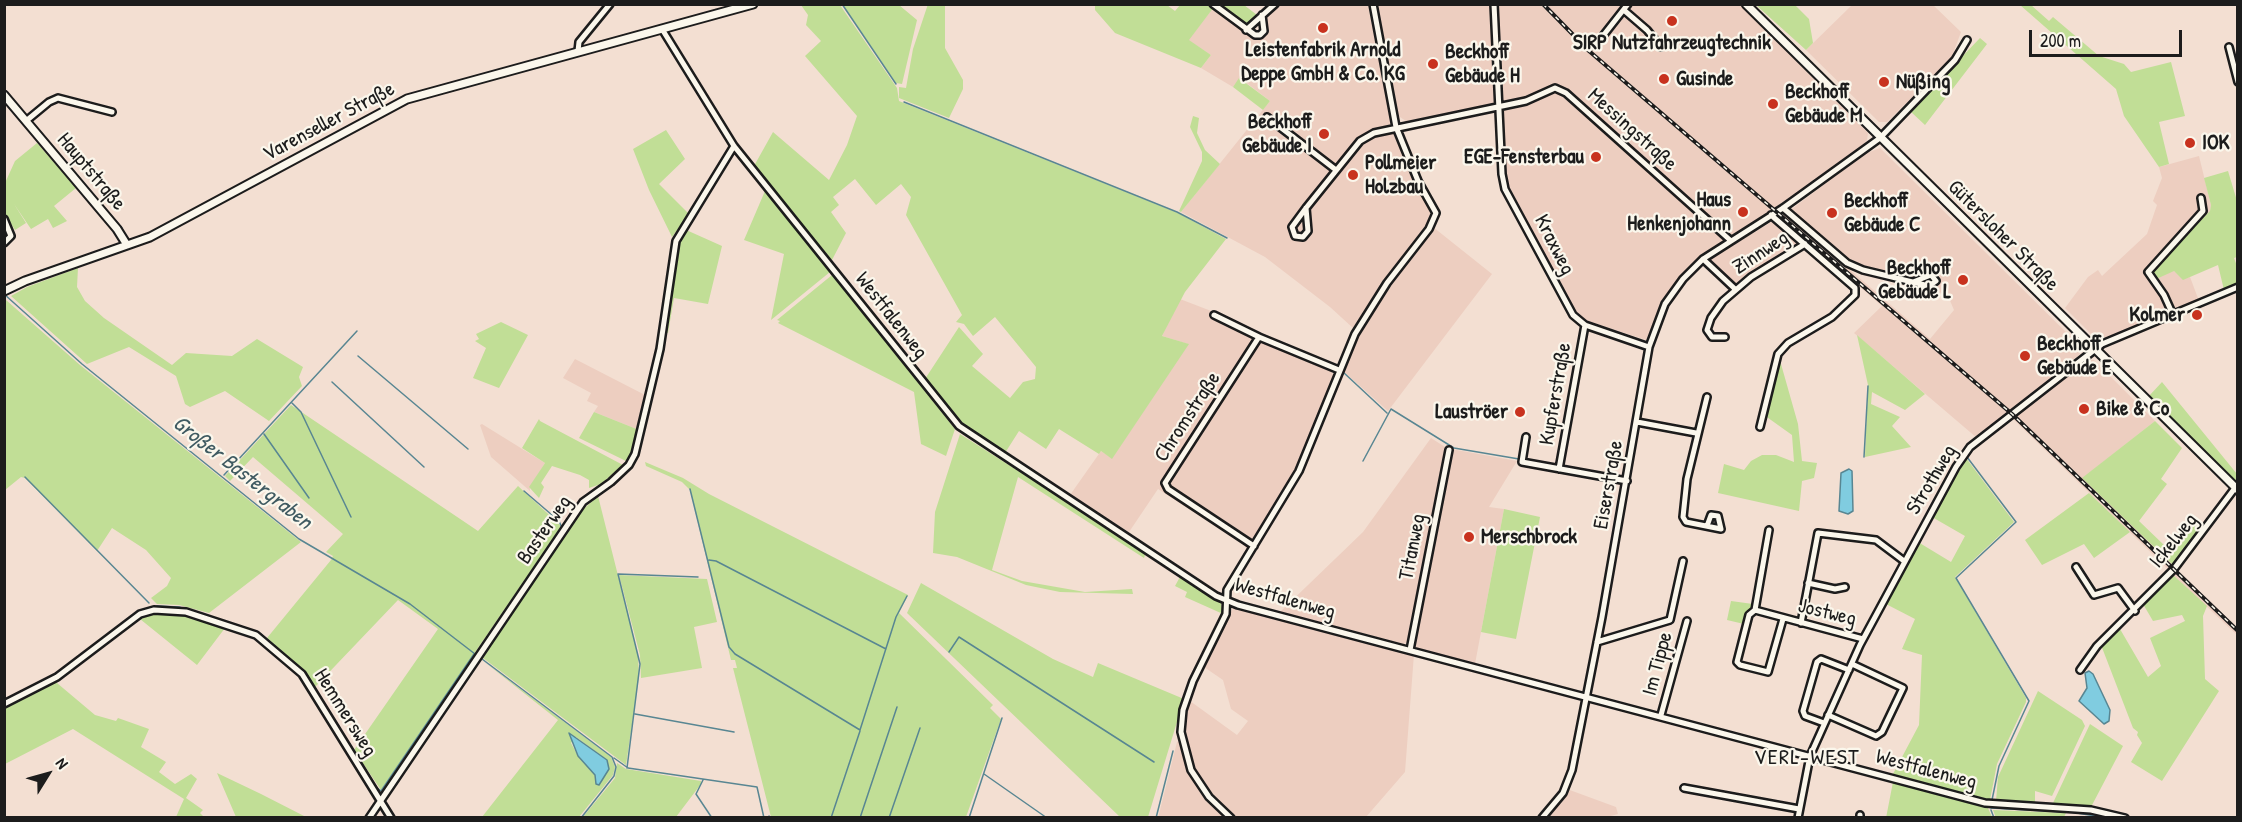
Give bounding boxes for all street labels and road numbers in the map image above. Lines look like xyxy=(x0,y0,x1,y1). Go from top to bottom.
street label: Varenseller Straße xyxy=(259,77,399,167)
street label: Messingstraße xyxy=(1582,83,1682,177)
street label: Hauptstraße xyxy=(51,128,131,216)
street label: Gütersloher Straße xyxy=(1942,175,2064,297)
street label: Kraxweg xyxy=(1528,211,1580,279)
street label: Zinnweg xyxy=(1728,226,1794,280)
street label: Westfalenweg xyxy=(849,268,933,364)
street label: Kupferstraße xyxy=(1535,341,1577,447)
street label: Chromstraße xyxy=(1150,367,1226,467)
street label: Eiserstraße xyxy=(1589,439,1629,531)
street label: Strothweg xyxy=(1901,441,1963,519)
street label: Basterweg xyxy=(512,491,578,569)
street label: Ickelweg xyxy=(2144,509,2204,573)
street label: Titanweg xyxy=(1394,512,1432,582)
street label: Westfalenweg xyxy=(1232,573,1338,625)
street label: Jostweg xyxy=(1795,594,1859,632)
street label: Im Tippe xyxy=(1637,629,1679,699)
street label: Hemmersweg xyxy=(308,664,382,762)
street label: Westfalenweg xyxy=(1873,744,1979,796)

